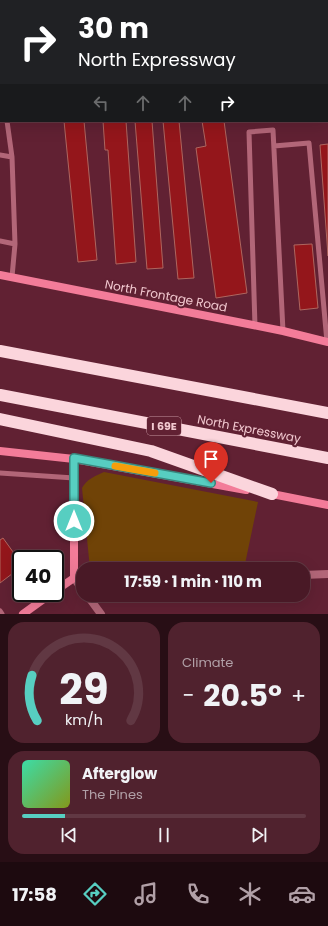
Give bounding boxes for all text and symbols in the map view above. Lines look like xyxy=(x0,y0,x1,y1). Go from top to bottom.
text: 30 m xyxy=(78,9,149,48)
icon: right xyxy=(12,16,64,68)
text: North Expressway xyxy=(78,47,236,72)
icon: left xyxy=(90,92,112,114)
icon: ahead xyxy=(132,92,154,114)
icon: ahead xyxy=(174,92,196,114)
icon: right xyxy=(216,92,238,114)
street label: North Frontage Road xyxy=(104,275,229,316)
street label: North Expressway xyxy=(196,410,302,447)
road number: I 69E xyxy=(147,417,181,435)
pin xyxy=(194,442,228,483)
icon: arrive xyxy=(200,448,222,470)
position arrow xyxy=(53,500,95,542)
speed limit sign: 40 xyxy=(12,550,64,602)
text: 17:59 · 1 min · 110 m xyxy=(124,571,262,592)
text: Climate xyxy=(182,653,233,672)
text: 29 xyxy=(59,659,109,718)
text: 20.5° xyxy=(203,674,282,717)
text: − xyxy=(182,680,194,711)
text: + xyxy=(291,680,306,711)
text: km/h xyxy=(65,709,103,729)
text: Afterglow xyxy=(82,763,157,784)
text: The Pines xyxy=(82,785,143,804)
icon: previous xyxy=(58,824,80,846)
icon: pause xyxy=(153,824,175,846)
icon: next xyxy=(248,824,270,846)
icon: directions xyxy=(81,880,109,908)
icon: music xyxy=(132,880,160,908)
icon: phone xyxy=(184,880,212,908)
icon: climate xyxy=(236,880,264,908)
icon: car xyxy=(288,880,316,908)
text: 17:58 xyxy=(12,882,57,907)

